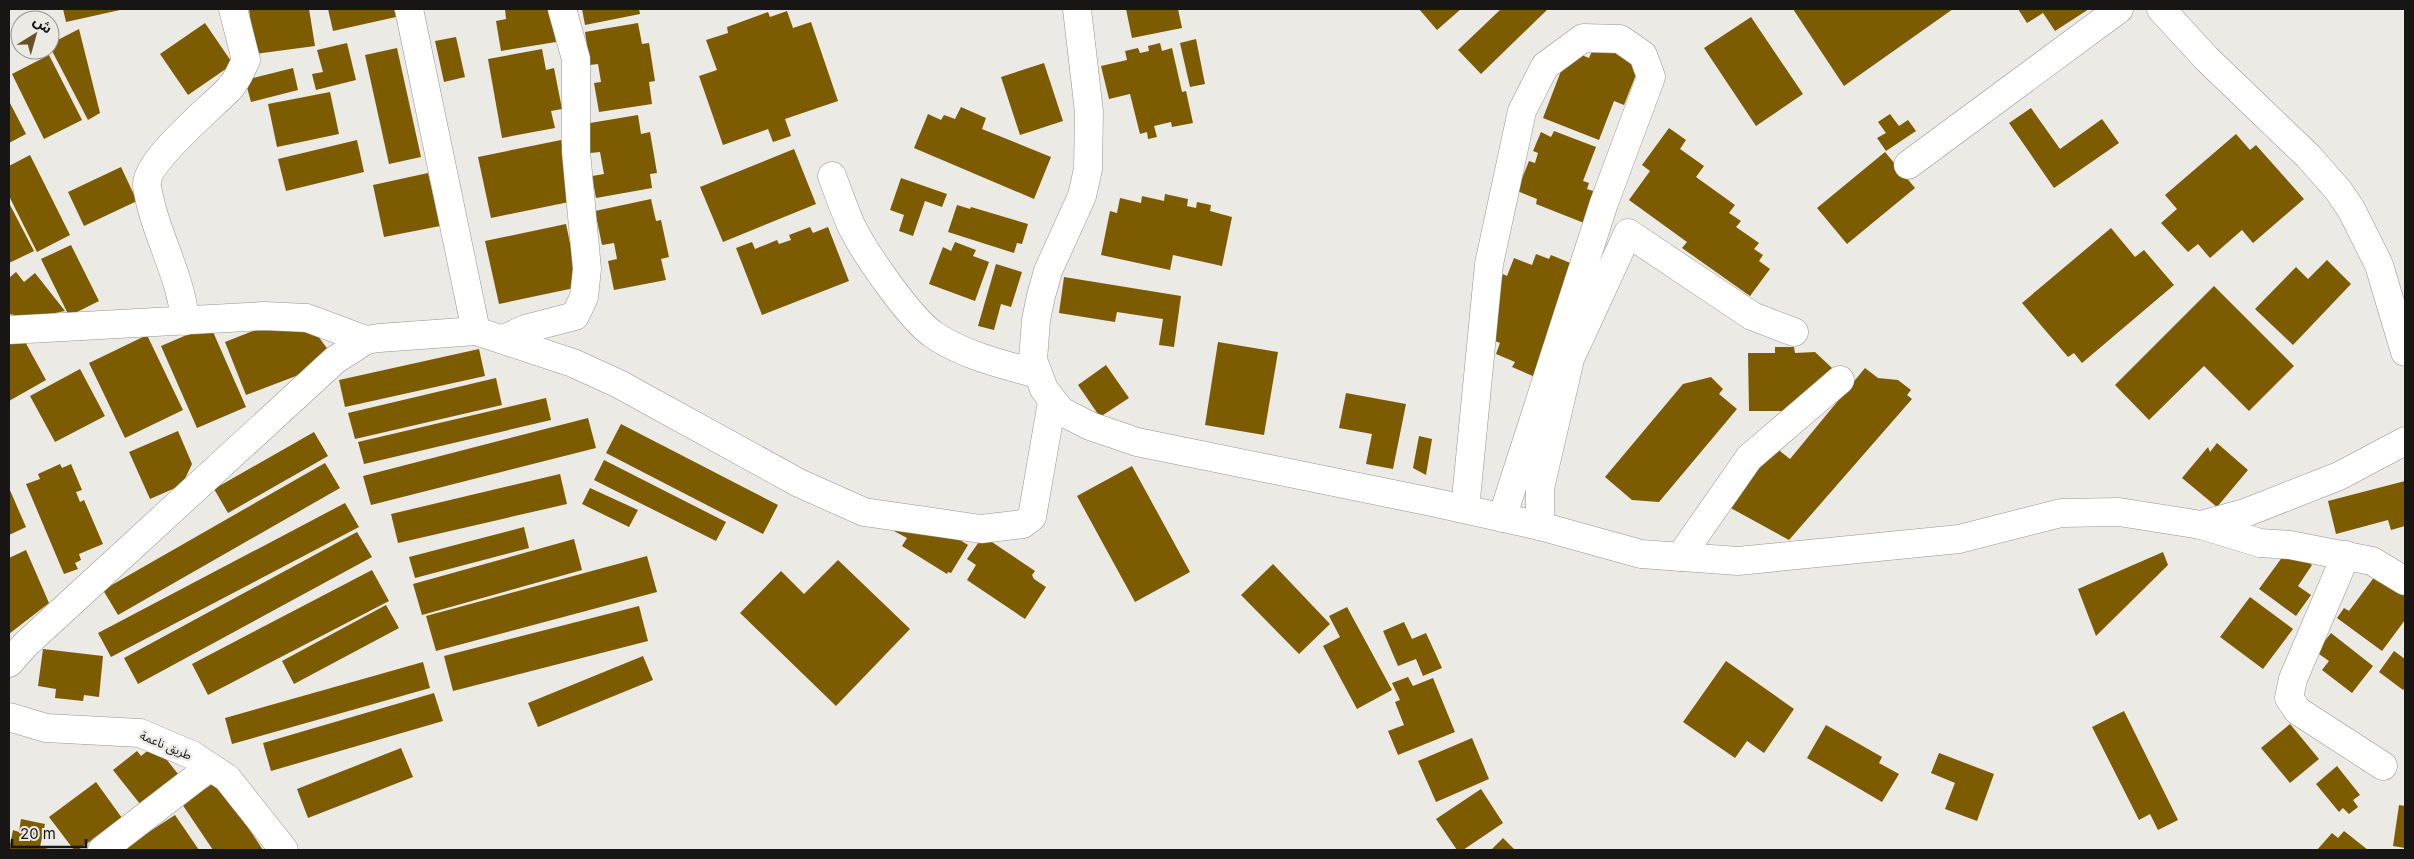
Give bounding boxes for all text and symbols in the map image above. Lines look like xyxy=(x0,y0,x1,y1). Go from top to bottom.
north arrow xyxy=(10,10,60,60)
text: ش xyxy=(30,12,56,37)
street label: طريق ناعمة xyxy=(138,727,194,764)
scale bar xyxy=(12,816,86,848)
text: 20 m xyxy=(20,824,56,843)

